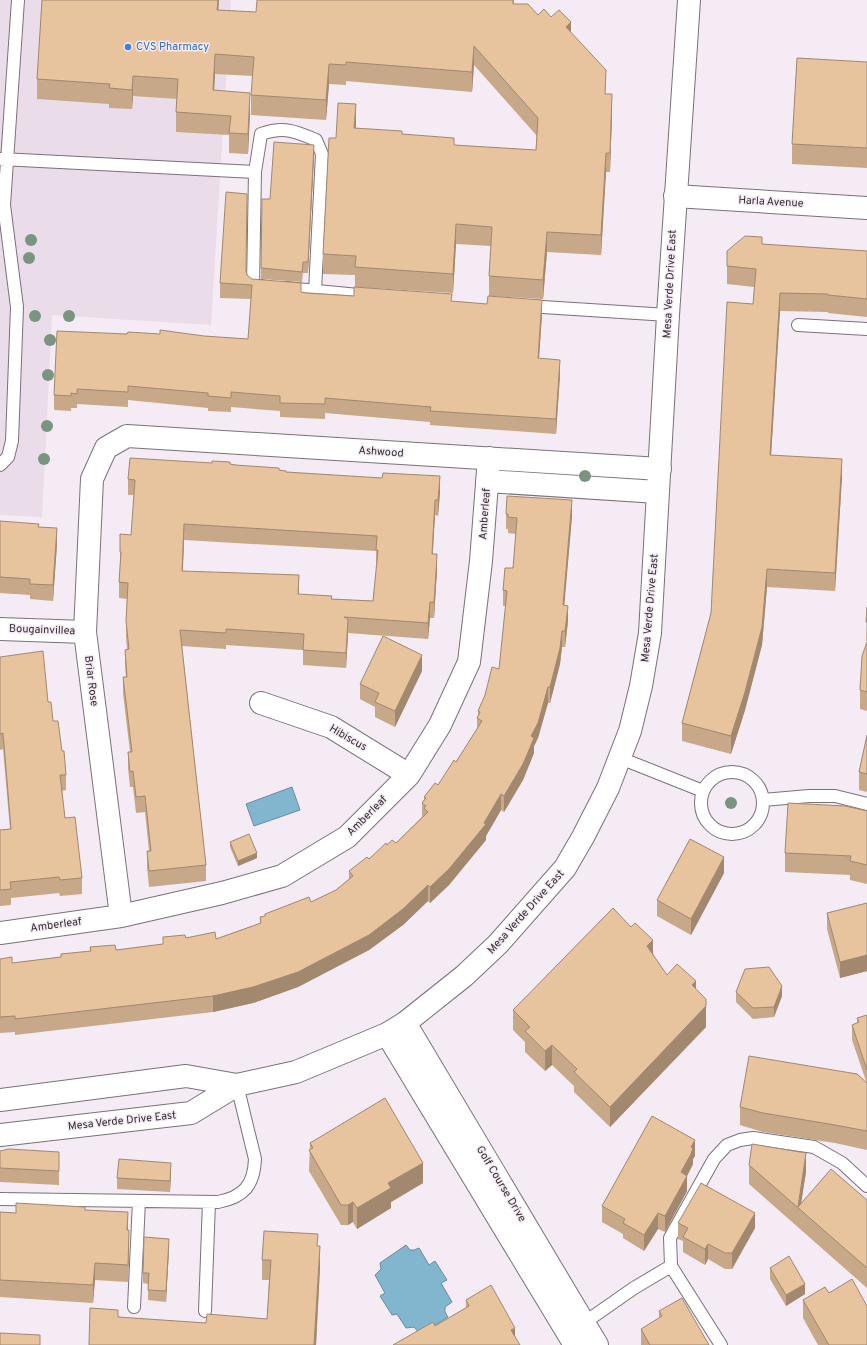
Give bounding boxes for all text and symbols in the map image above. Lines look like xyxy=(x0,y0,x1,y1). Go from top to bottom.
place label: CVS Pharmacy xyxy=(136,40,209,54)
marker: CVS Pharmacy xyxy=(123,42,133,52)
street label: Harla Avenue xyxy=(738,193,804,211)
street label: Mesa Verde Drive East xyxy=(660,229,680,339)
street label: Ashwood xyxy=(358,443,404,461)
street label: Amberleaf xyxy=(476,487,494,540)
street label: Mesa Verde Drive East xyxy=(638,553,662,663)
street label: Bougainvillea xyxy=(9,622,76,638)
street label: Briar Rose xyxy=(81,655,101,707)
street label: Hibiscus xyxy=(327,722,369,754)
street label: Amberleaf xyxy=(344,793,390,839)
street label: Mesa Verde Drive East xyxy=(484,867,568,957)
street label: Amberleaf xyxy=(29,914,83,936)
street label: Mesa Verde Drive East xyxy=(67,1108,177,1134)
street label: Golf Course Drive xyxy=(473,1143,529,1225)

